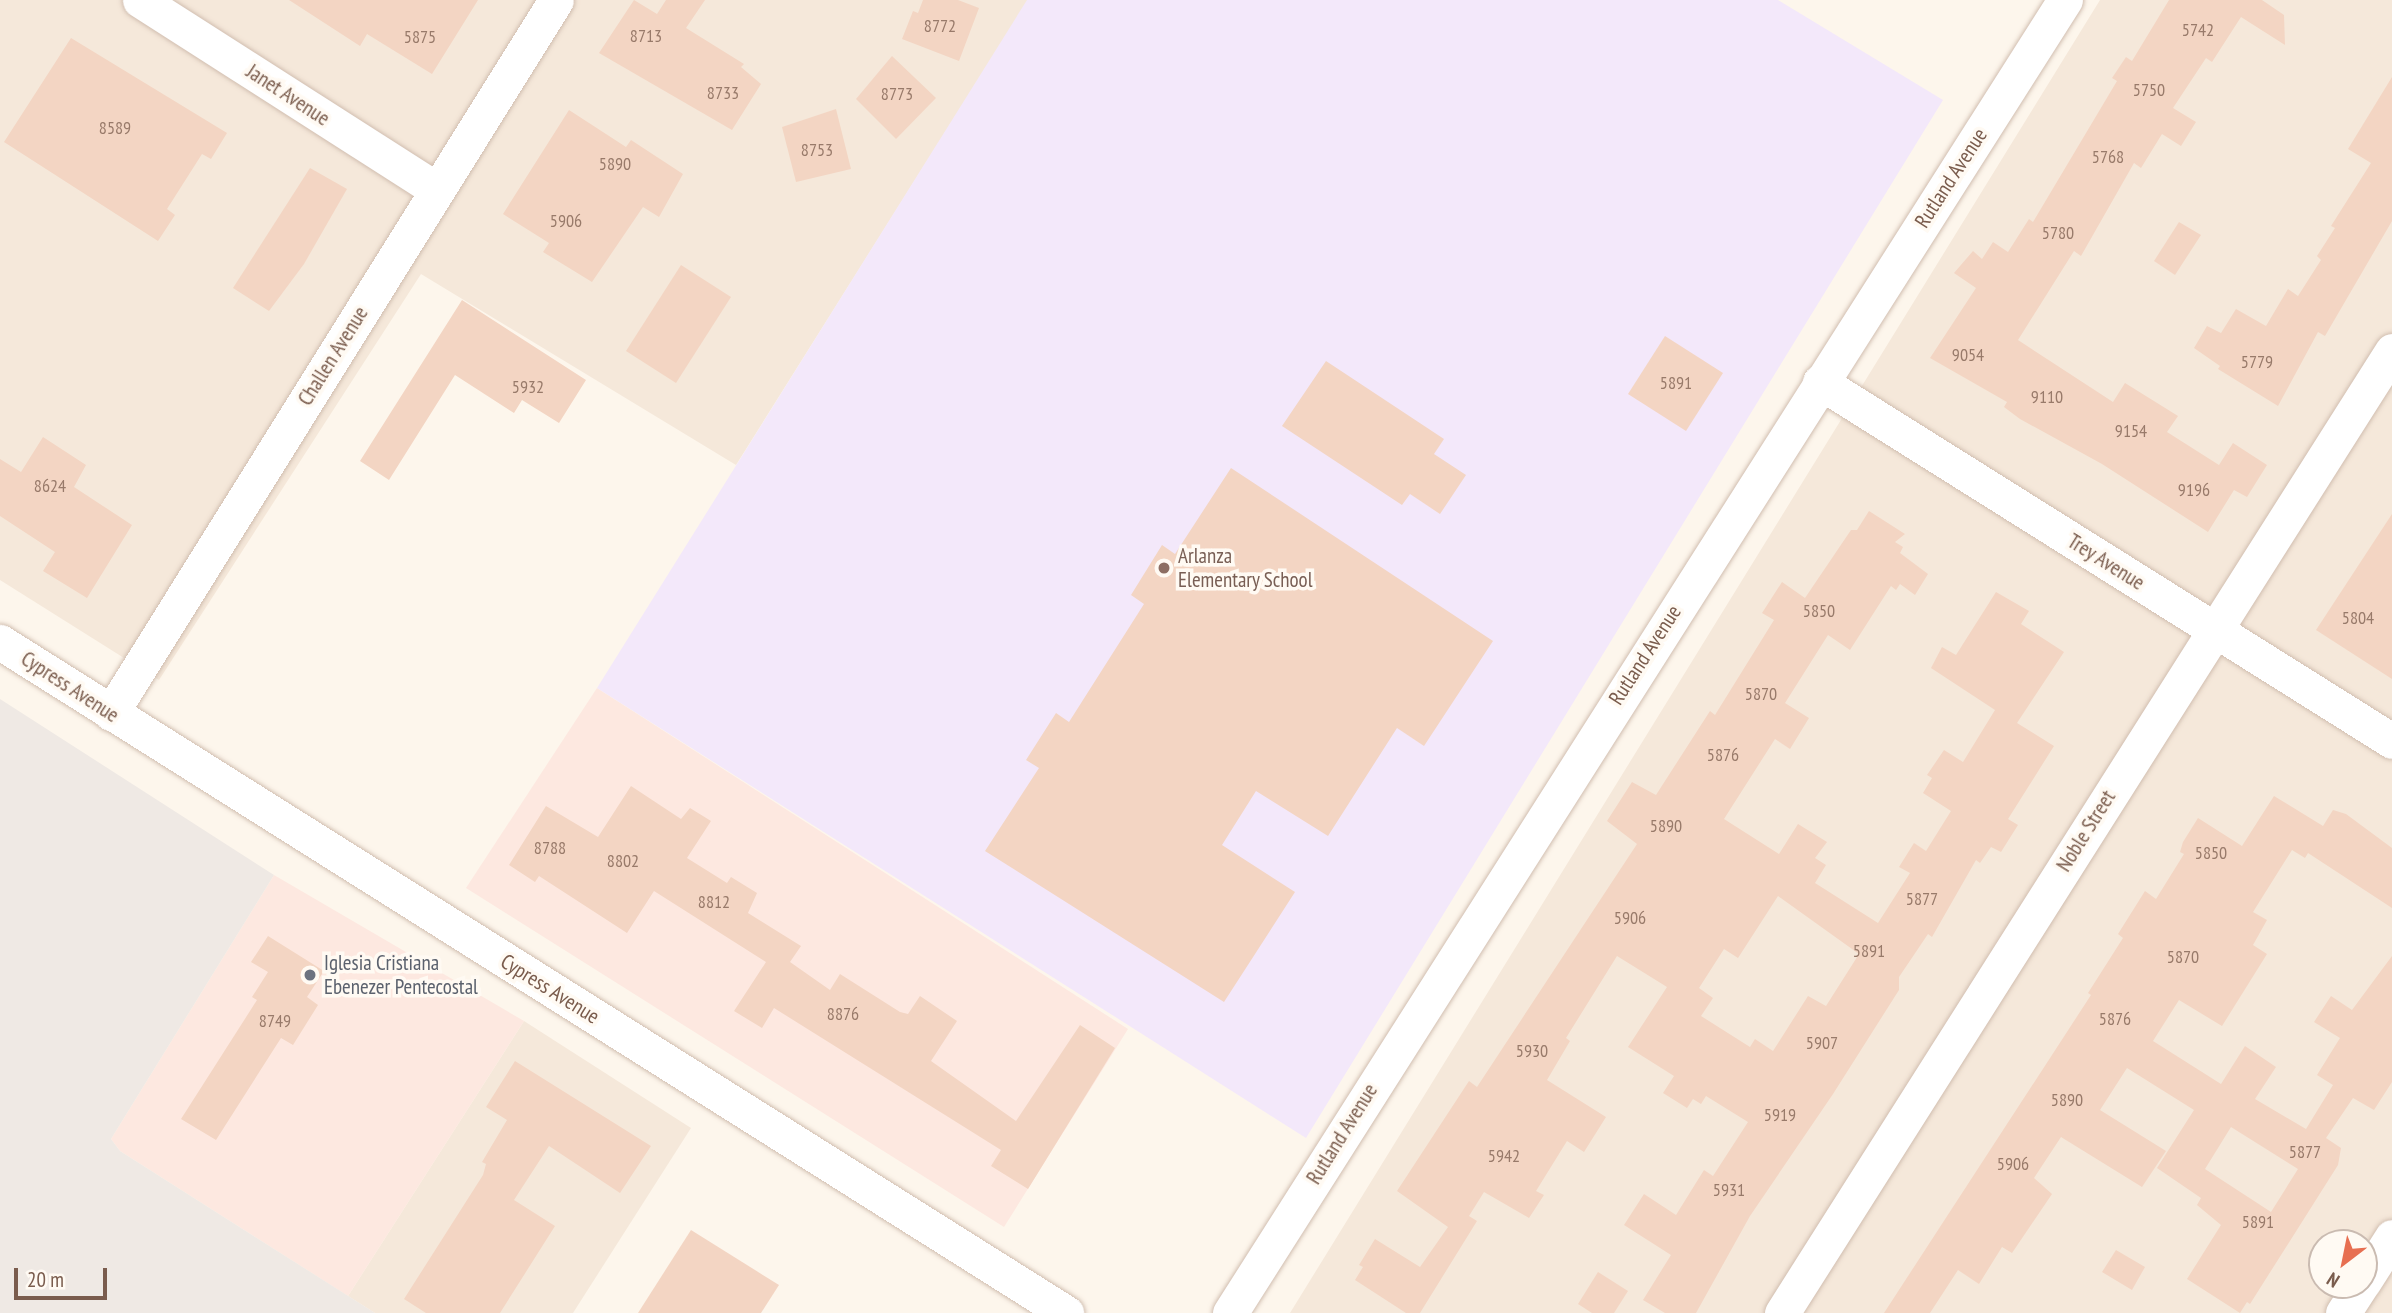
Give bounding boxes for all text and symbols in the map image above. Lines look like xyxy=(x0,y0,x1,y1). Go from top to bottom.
house number: 8772 xyxy=(924,15,956,37)
house number: 5742 xyxy=(2182,19,2214,41)
house number: 8713 xyxy=(630,25,662,47)
house number: 5875 xyxy=(404,26,436,48)
street label: Janet Avenue xyxy=(241,59,335,131)
house number: 5750 xyxy=(2133,79,2165,101)
house number: 8733 xyxy=(707,82,739,104)
house number: 8773 xyxy=(881,83,913,105)
house number: 8589 xyxy=(99,117,131,139)
street label: Rutland Avenue xyxy=(1909,123,1993,233)
house number: 8753 xyxy=(801,139,833,161)
house number: 5768 xyxy=(2092,146,2124,168)
house number: 5890 xyxy=(599,153,631,175)
house number: 5906 xyxy=(550,210,582,232)
house number: 5780 xyxy=(2042,222,2074,244)
street label: Challen Avenue xyxy=(293,302,373,410)
house number: 9054 xyxy=(1952,344,1984,366)
house number: 5779 xyxy=(2241,351,2273,373)
house number: 5891 xyxy=(1660,372,1692,394)
house number: 5932 xyxy=(512,376,544,398)
house number: 9110 xyxy=(2031,386,2063,408)
house number: 9154 xyxy=(2115,420,2147,442)
house number: 8624 xyxy=(34,475,66,497)
house number: 9196 xyxy=(2178,479,2210,501)
street label: Trey Avenue xyxy=(2062,528,2150,596)
place label: Arlanza Elementary School xyxy=(1178,543,1313,593)
marker: Arlanza Elementary School xyxy=(1156,560,1172,576)
street label: Rutland Avenue xyxy=(1603,600,1687,710)
house number: 5850 xyxy=(1803,600,1835,622)
house number: 5804 xyxy=(2342,607,2374,629)
street label: Cypress Avenue xyxy=(16,646,124,728)
house number: 5870 xyxy=(1745,683,1777,705)
house number: 5876 xyxy=(1707,744,1739,766)
street label: Noble Street xyxy=(2051,786,2121,876)
house number: 5890 xyxy=(1650,815,1682,837)
house number: 8788 xyxy=(534,837,566,859)
house number: 5850 xyxy=(2195,842,2227,864)
house number: 8802 xyxy=(607,850,639,872)
house number: 5877 xyxy=(1906,888,1938,910)
house number: 8812 xyxy=(698,891,730,913)
house number: 5906 xyxy=(1614,907,1646,929)
house number: 5891 xyxy=(1853,940,1885,962)
house number: 5870 xyxy=(2167,946,2199,968)
street label: Cypress Avenue xyxy=(496,949,604,1029)
place label: Iglesia Cristiana Ebenezer Pentecostal xyxy=(324,950,478,1000)
marker: Iglesia Cristiana Ebenezer Pentecostal xyxy=(302,967,318,983)
house number: 8876 xyxy=(827,1003,859,1025)
house number: 5876 xyxy=(2099,1008,2131,1030)
house number: 8749 xyxy=(259,1010,291,1032)
house number: 5907 xyxy=(1806,1032,1838,1054)
house number: 5930 xyxy=(1516,1040,1548,1062)
street label: Rutland Avenue xyxy=(1301,1079,1383,1189)
house number: 5890 xyxy=(2051,1089,2083,1111)
house number: 5919 xyxy=(1764,1104,1796,1126)
house number: 5877 xyxy=(2289,1141,2321,1163)
house number: 5942 xyxy=(1488,1145,1520,1167)
house number: 5906 xyxy=(1997,1153,2029,1175)
house number: 5931 xyxy=(1713,1179,1745,1201)
house number: 5891 xyxy=(2242,1211,2274,1233)
north arrow xyxy=(2308,1229,2378,1299)
scale bar xyxy=(18,1254,110,1298)
text: 20 m xyxy=(27,1266,64,1293)
text: N xyxy=(2322,1267,2344,1293)

